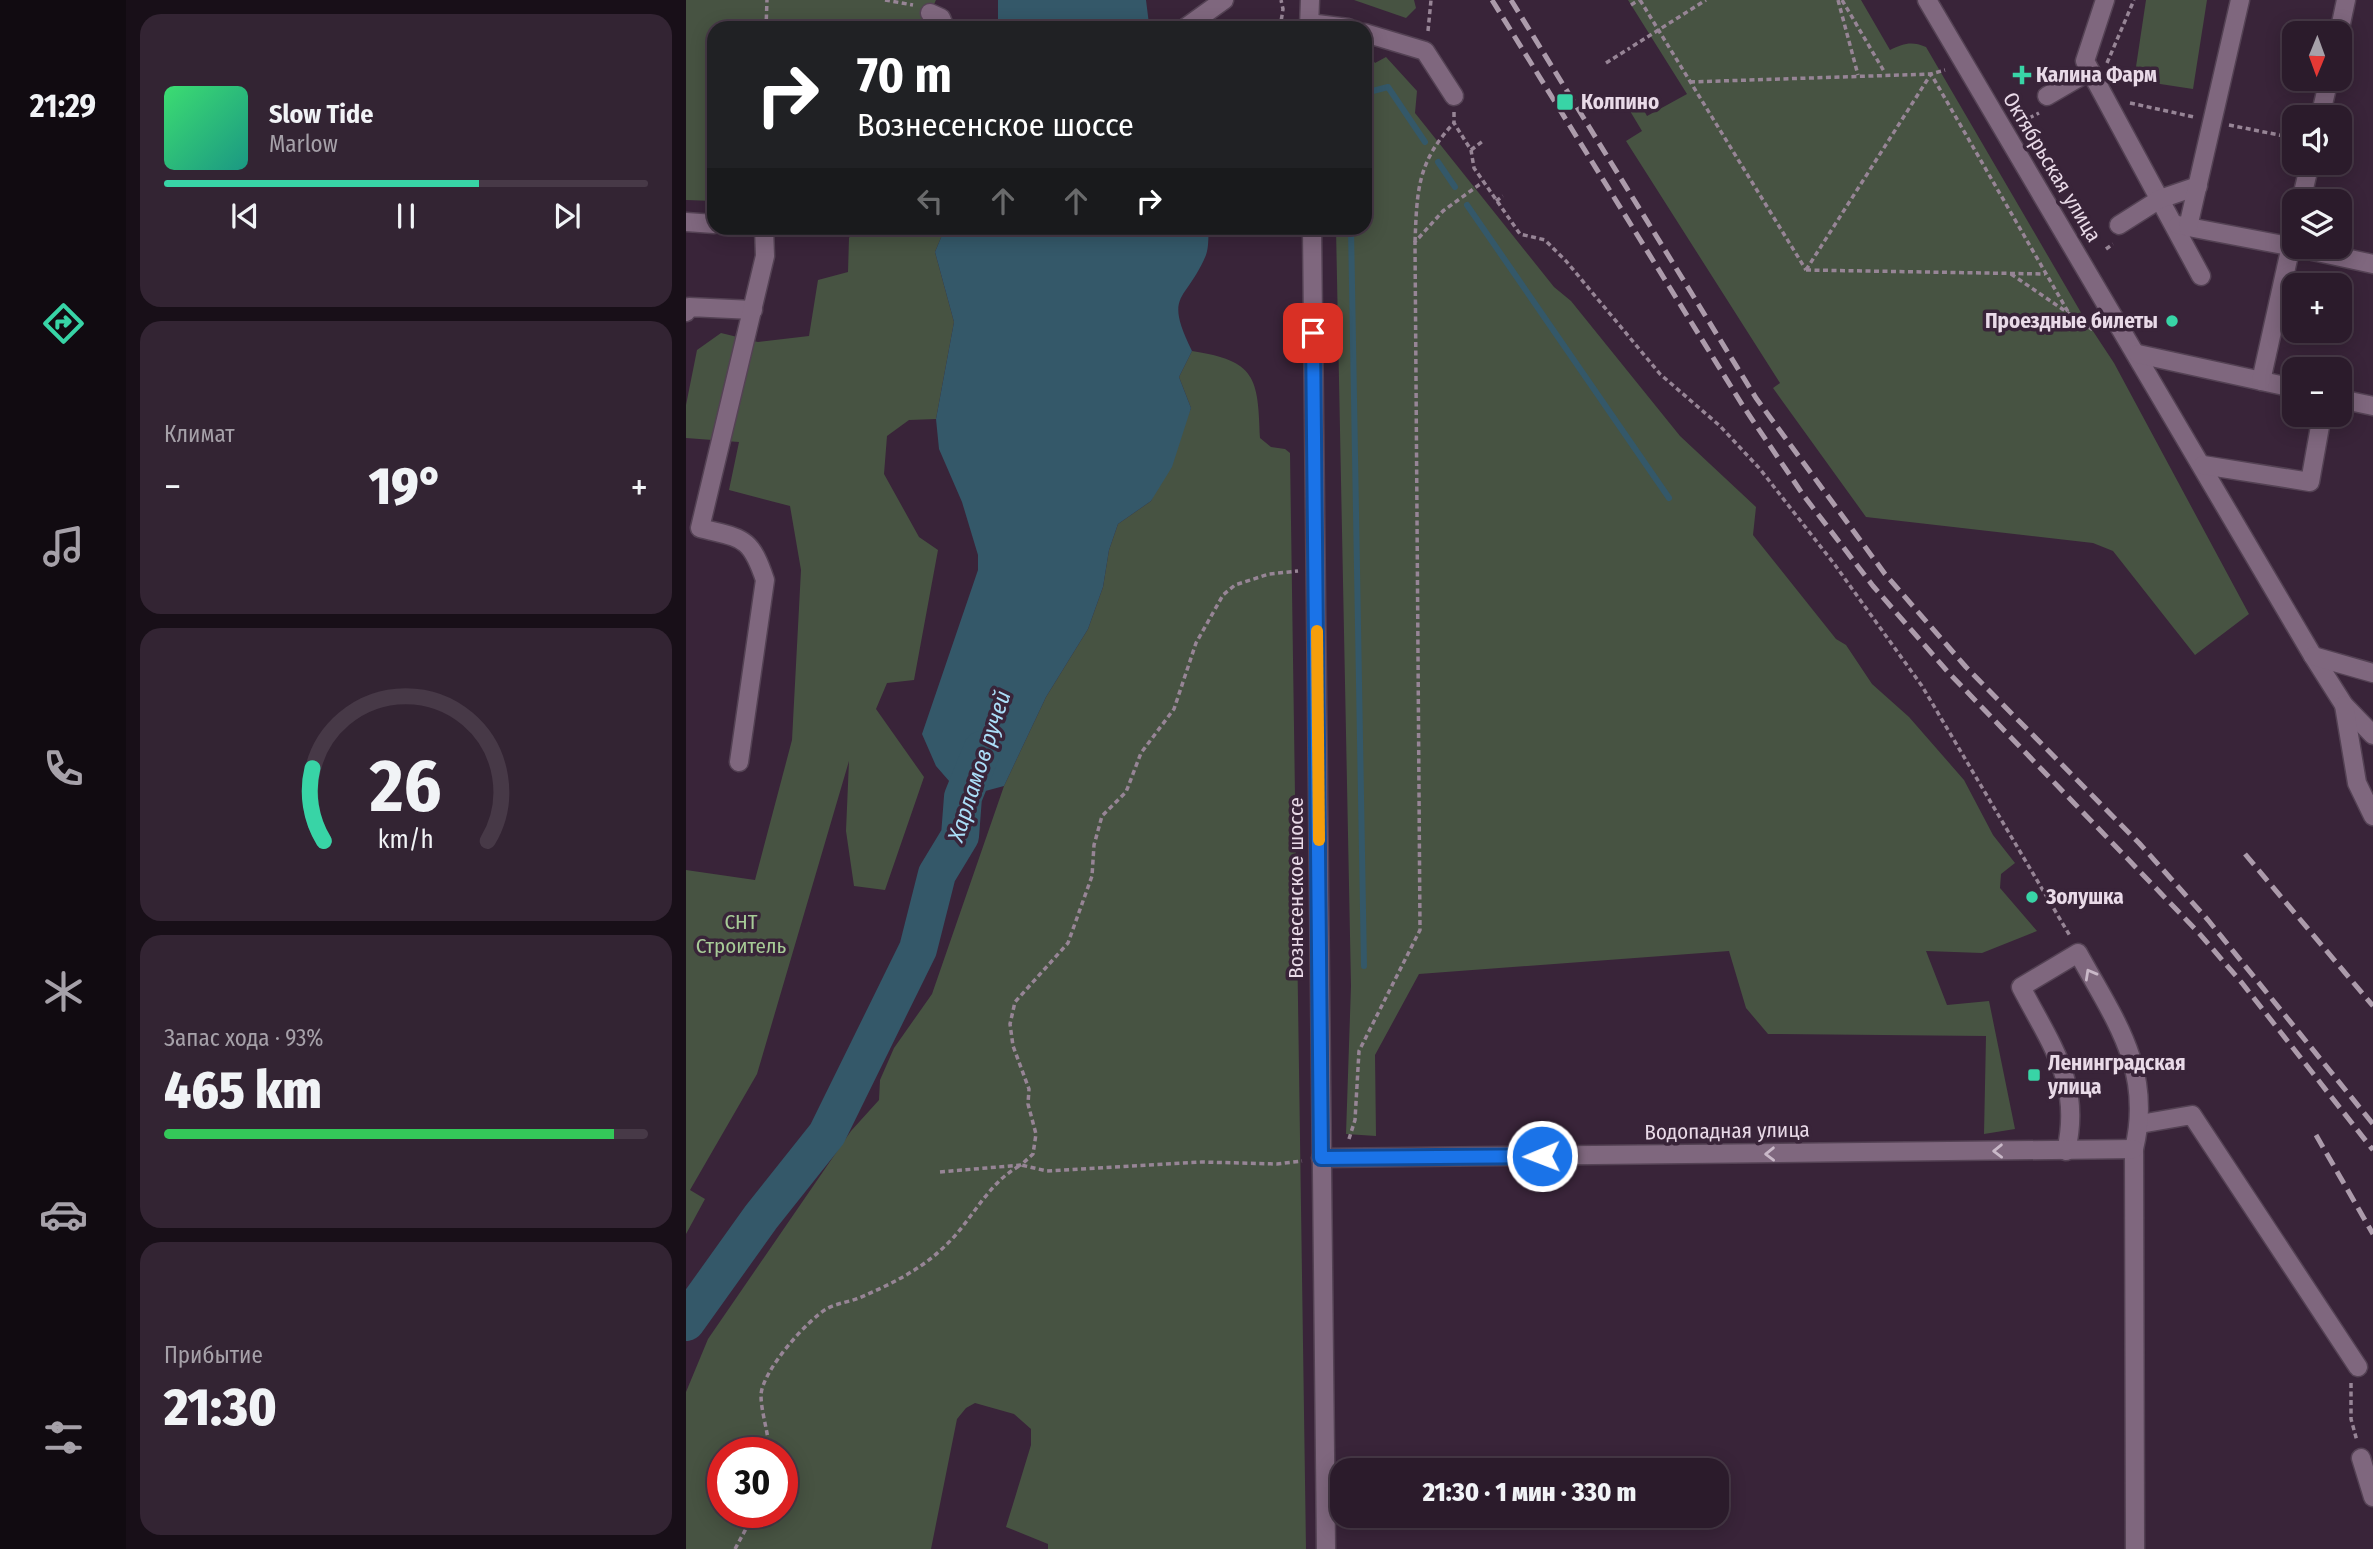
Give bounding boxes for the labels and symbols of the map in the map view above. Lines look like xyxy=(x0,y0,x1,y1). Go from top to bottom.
north arrow xyxy=(2282,21,2352,91)
place label: Калина Фарм xyxy=(2036,62,2157,88)
marker: Калина Фарм xyxy=(2014,67,2030,83)
street label: Октябрьская улица xyxy=(1997,87,2107,247)
place label: Колпино xyxy=(1581,89,1659,115)
marker: Колпино xyxy=(1555,92,1575,112)
pin xyxy=(1283,303,1343,363)
place label: Проездные билеты xyxy=(1985,308,2158,334)
marker: Проездные билеты xyxy=(2164,313,2180,329)
water label: Харламов ручей xyxy=(941,687,1017,846)
street label: Вознесенское шоссе xyxy=(1283,797,1309,979)
place label: Золушка xyxy=(2045,884,2124,910)
marker: Золушка xyxy=(2024,889,2040,905)
park label: СНТ Строитель xyxy=(696,909,786,959)
one-way arrow xyxy=(2085,969,2098,982)
place label: Ленинградская улица xyxy=(2047,1050,2186,1100)
marker: Ленинградская улица xyxy=(2026,1067,2042,1083)
street label: Водопадная улица xyxy=(1644,1117,1810,1145)
position arrow xyxy=(1505,1119,1579,1193)
one-way arrow xyxy=(1992,1144,2003,1159)
one-way arrow xyxy=(1765,1146,1775,1162)
speed limit sign: 30 xyxy=(707,1437,798,1528)

